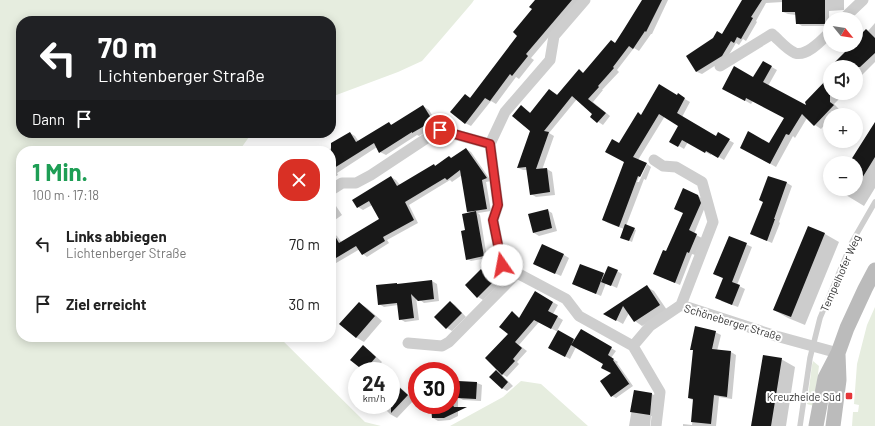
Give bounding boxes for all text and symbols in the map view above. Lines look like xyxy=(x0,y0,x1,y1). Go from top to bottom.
north arrow xyxy=(823,12,863,52)
map controls xyxy=(823,12,863,196)
text: 70 m xyxy=(98,30,157,64)
icon: left xyxy=(32,32,84,84)
button: sound xyxy=(823,60,863,100)
text: Lichtenberger Straße xyxy=(98,64,265,86)
icon: arrive xyxy=(73,108,95,130)
button: + xyxy=(823,108,863,148)
text: Dann xyxy=(32,110,65,128)
pin xyxy=(423,113,457,147)
icon: arrive xyxy=(429,119,451,141)
button: − xyxy=(823,156,863,196)
text: 1 Min. xyxy=(32,157,88,186)
button: close xyxy=(278,159,320,201)
text: 100 m · 17:18 xyxy=(32,187,99,203)
text: Links abbiegen xyxy=(66,227,167,245)
street label: Tempelhofer Weg xyxy=(817,232,863,314)
icon: left xyxy=(32,233,54,255)
text: 70 m xyxy=(289,235,320,253)
position arrow xyxy=(481,244,523,286)
text: Lichtenberger Straße xyxy=(66,245,187,261)
icon: arrive xyxy=(32,293,54,315)
text: Ziel erreicht xyxy=(66,295,147,313)
text: 30 m xyxy=(288,295,320,313)
street label: Schöneberger Straße xyxy=(683,301,783,343)
speed limit sign: 30 xyxy=(408,362,460,414)
text: 24 xyxy=(362,371,386,395)
place label: Kreuzheide Süd xyxy=(767,390,841,403)
marker: Kreuzheide Süd xyxy=(844,391,854,401)
text: km/h xyxy=(363,392,385,404)

